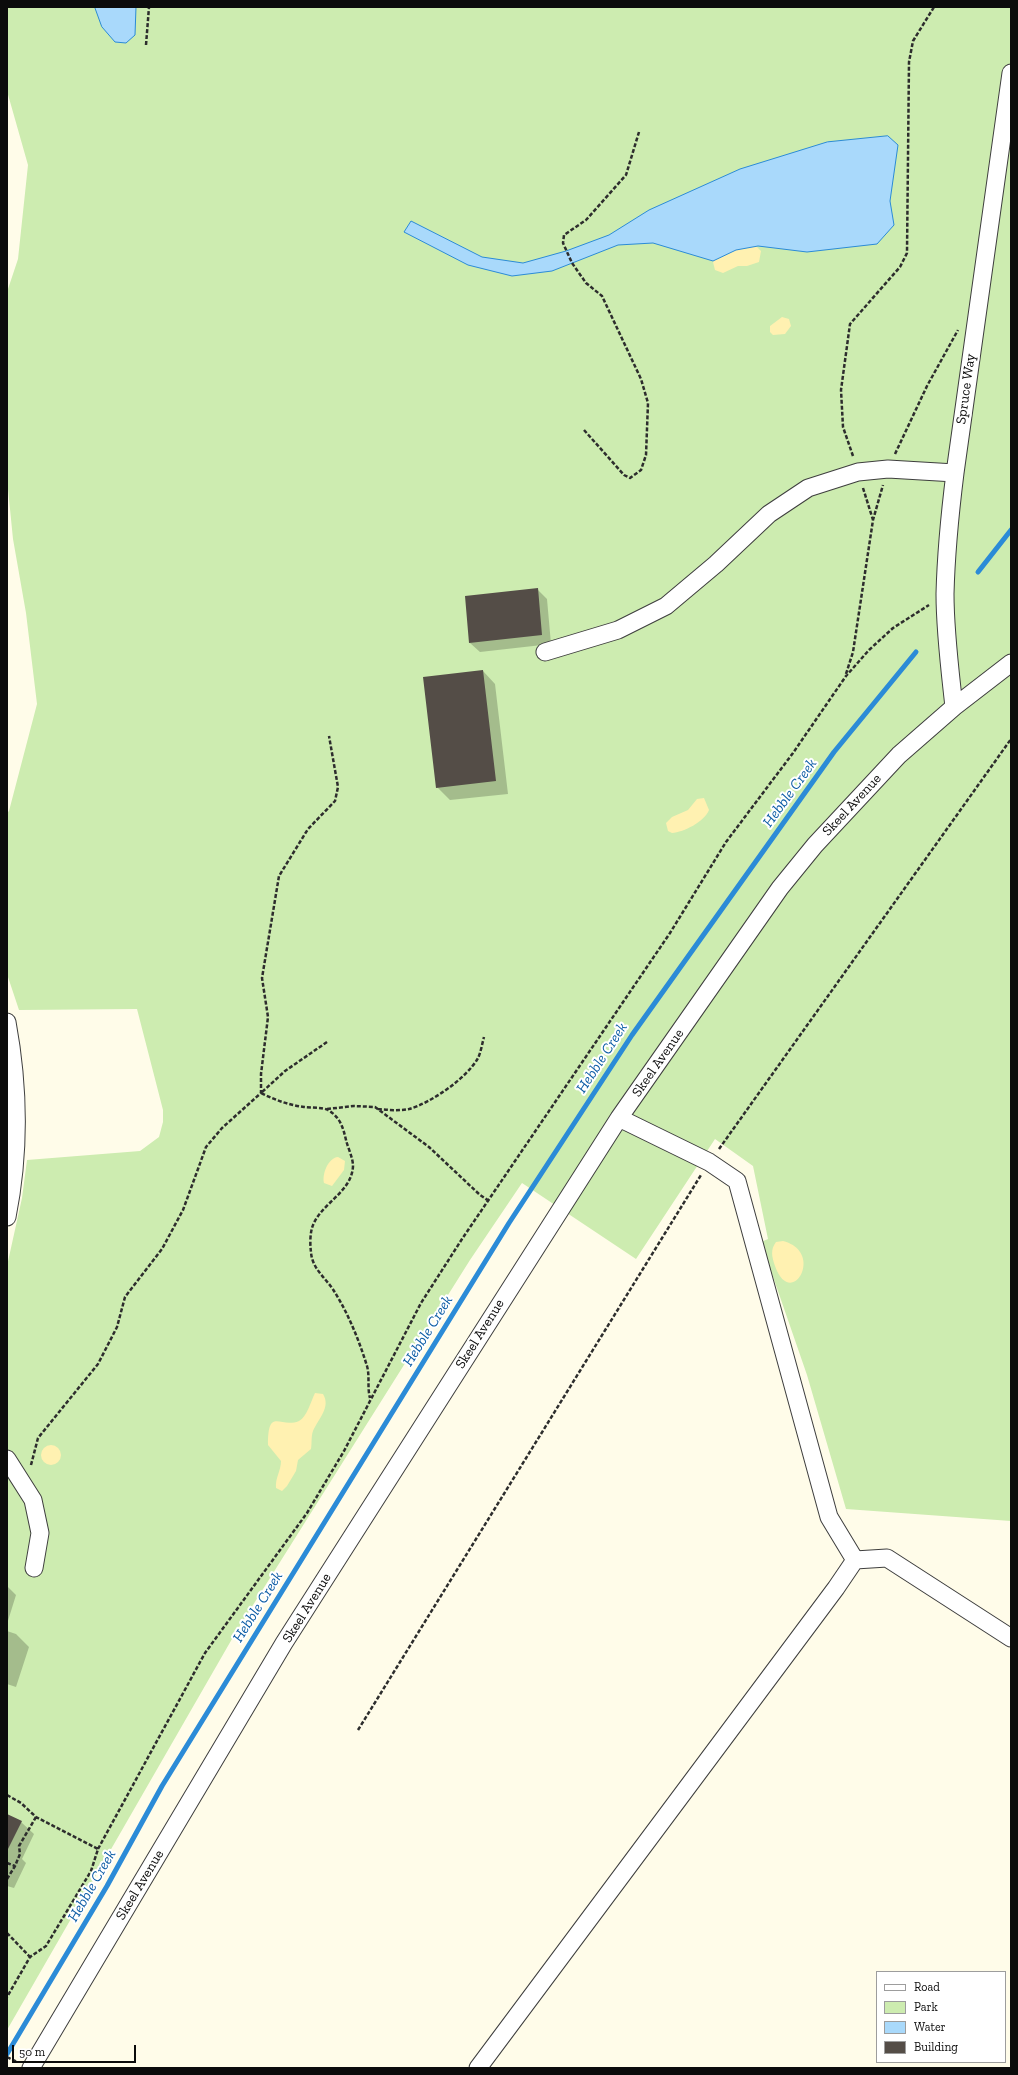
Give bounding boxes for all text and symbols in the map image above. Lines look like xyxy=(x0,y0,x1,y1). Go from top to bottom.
street label: Spruce Way xyxy=(953,353,979,425)
water label: Hebble Creek xyxy=(759,755,821,831)
street label: Skeel Avenue xyxy=(819,770,885,840)
water label: Hebble Creek xyxy=(573,1020,631,1096)
street label: Skeel Avenue xyxy=(628,1026,688,1100)
water label: Hebble Creek xyxy=(399,1292,457,1370)
street label: Skeel Avenue xyxy=(452,1296,508,1372)
water label: Hebble Creek xyxy=(229,1568,287,1646)
street label: Skeel Avenue xyxy=(279,1570,335,1646)
water label: Hebble Creek xyxy=(64,1847,120,1925)
street label: Skeel Avenue xyxy=(112,1847,168,1923)
legend xyxy=(876,1971,1006,2063)
text: Road xyxy=(914,1980,940,1994)
text: Park xyxy=(914,2000,938,2014)
text: Water xyxy=(914,2020,946,2034)
scale bar xyxy=(14,2037,138,2063)
text: Building xyxy=(914,2040,958,2054)
text: 50 m xyxy=(19,2045,45,2059)

